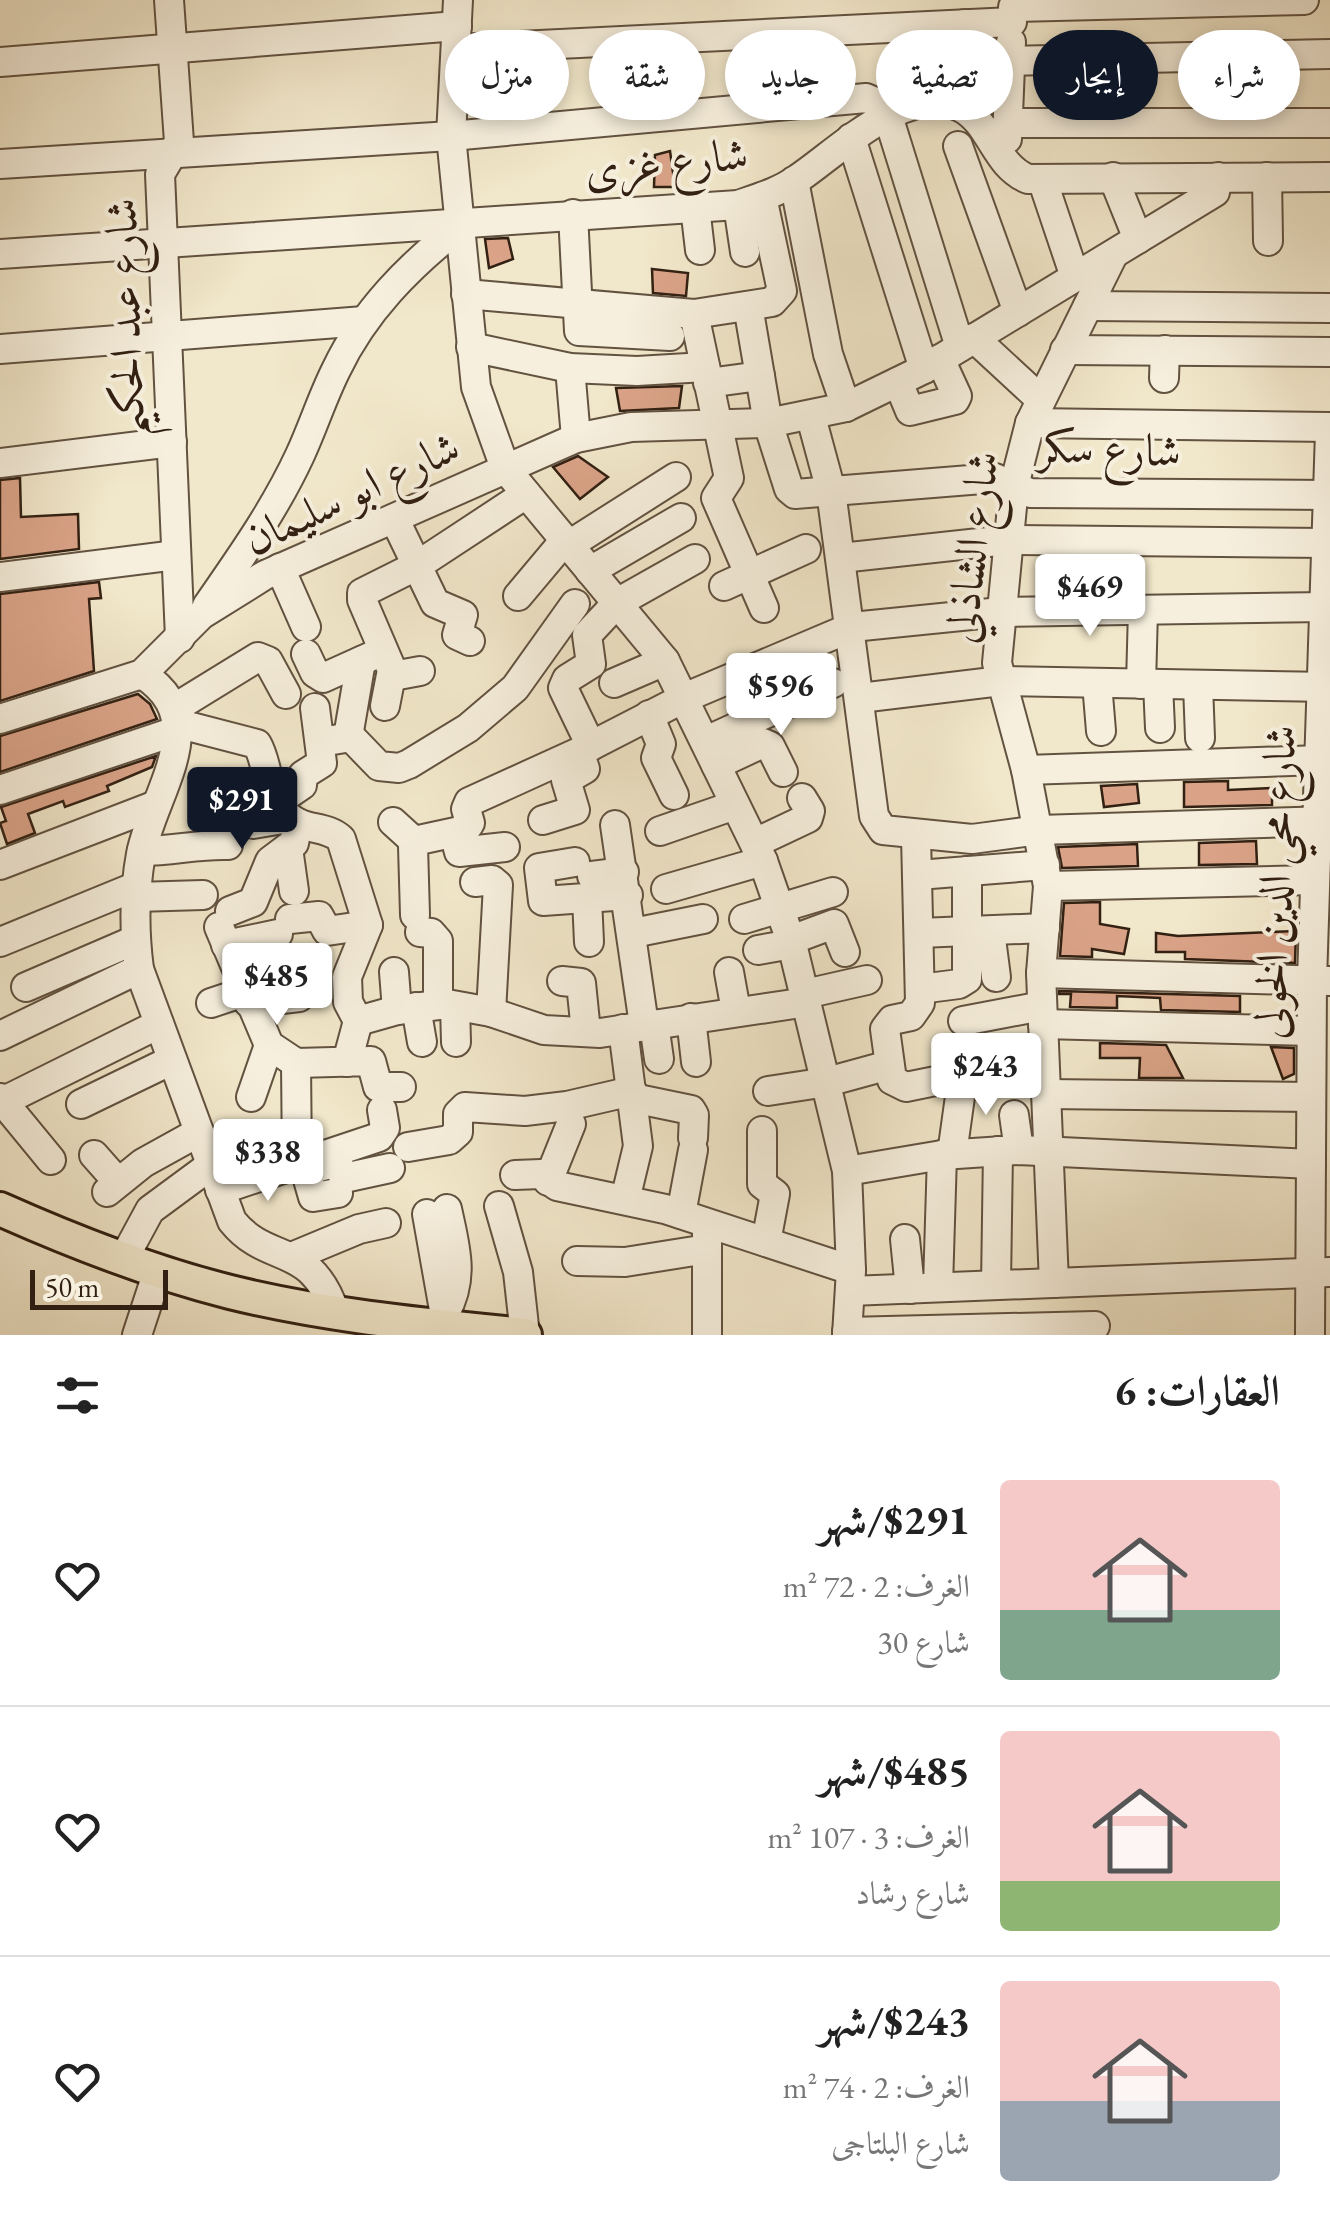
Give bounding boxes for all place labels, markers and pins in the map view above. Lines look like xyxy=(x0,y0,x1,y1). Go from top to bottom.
pin: $469 xyxy=(1031,554,1149,639)
pin: $596 xyxy=(722,653,840,738)
pin: $291 xyxy=(183,767,301,852)
pin: $485 xyxy=(218,943,336,1028)
pin: $243 xyxy=(927,1033,1045,1118)
pin: $338 xyxy=(209,1119,327,1204)

